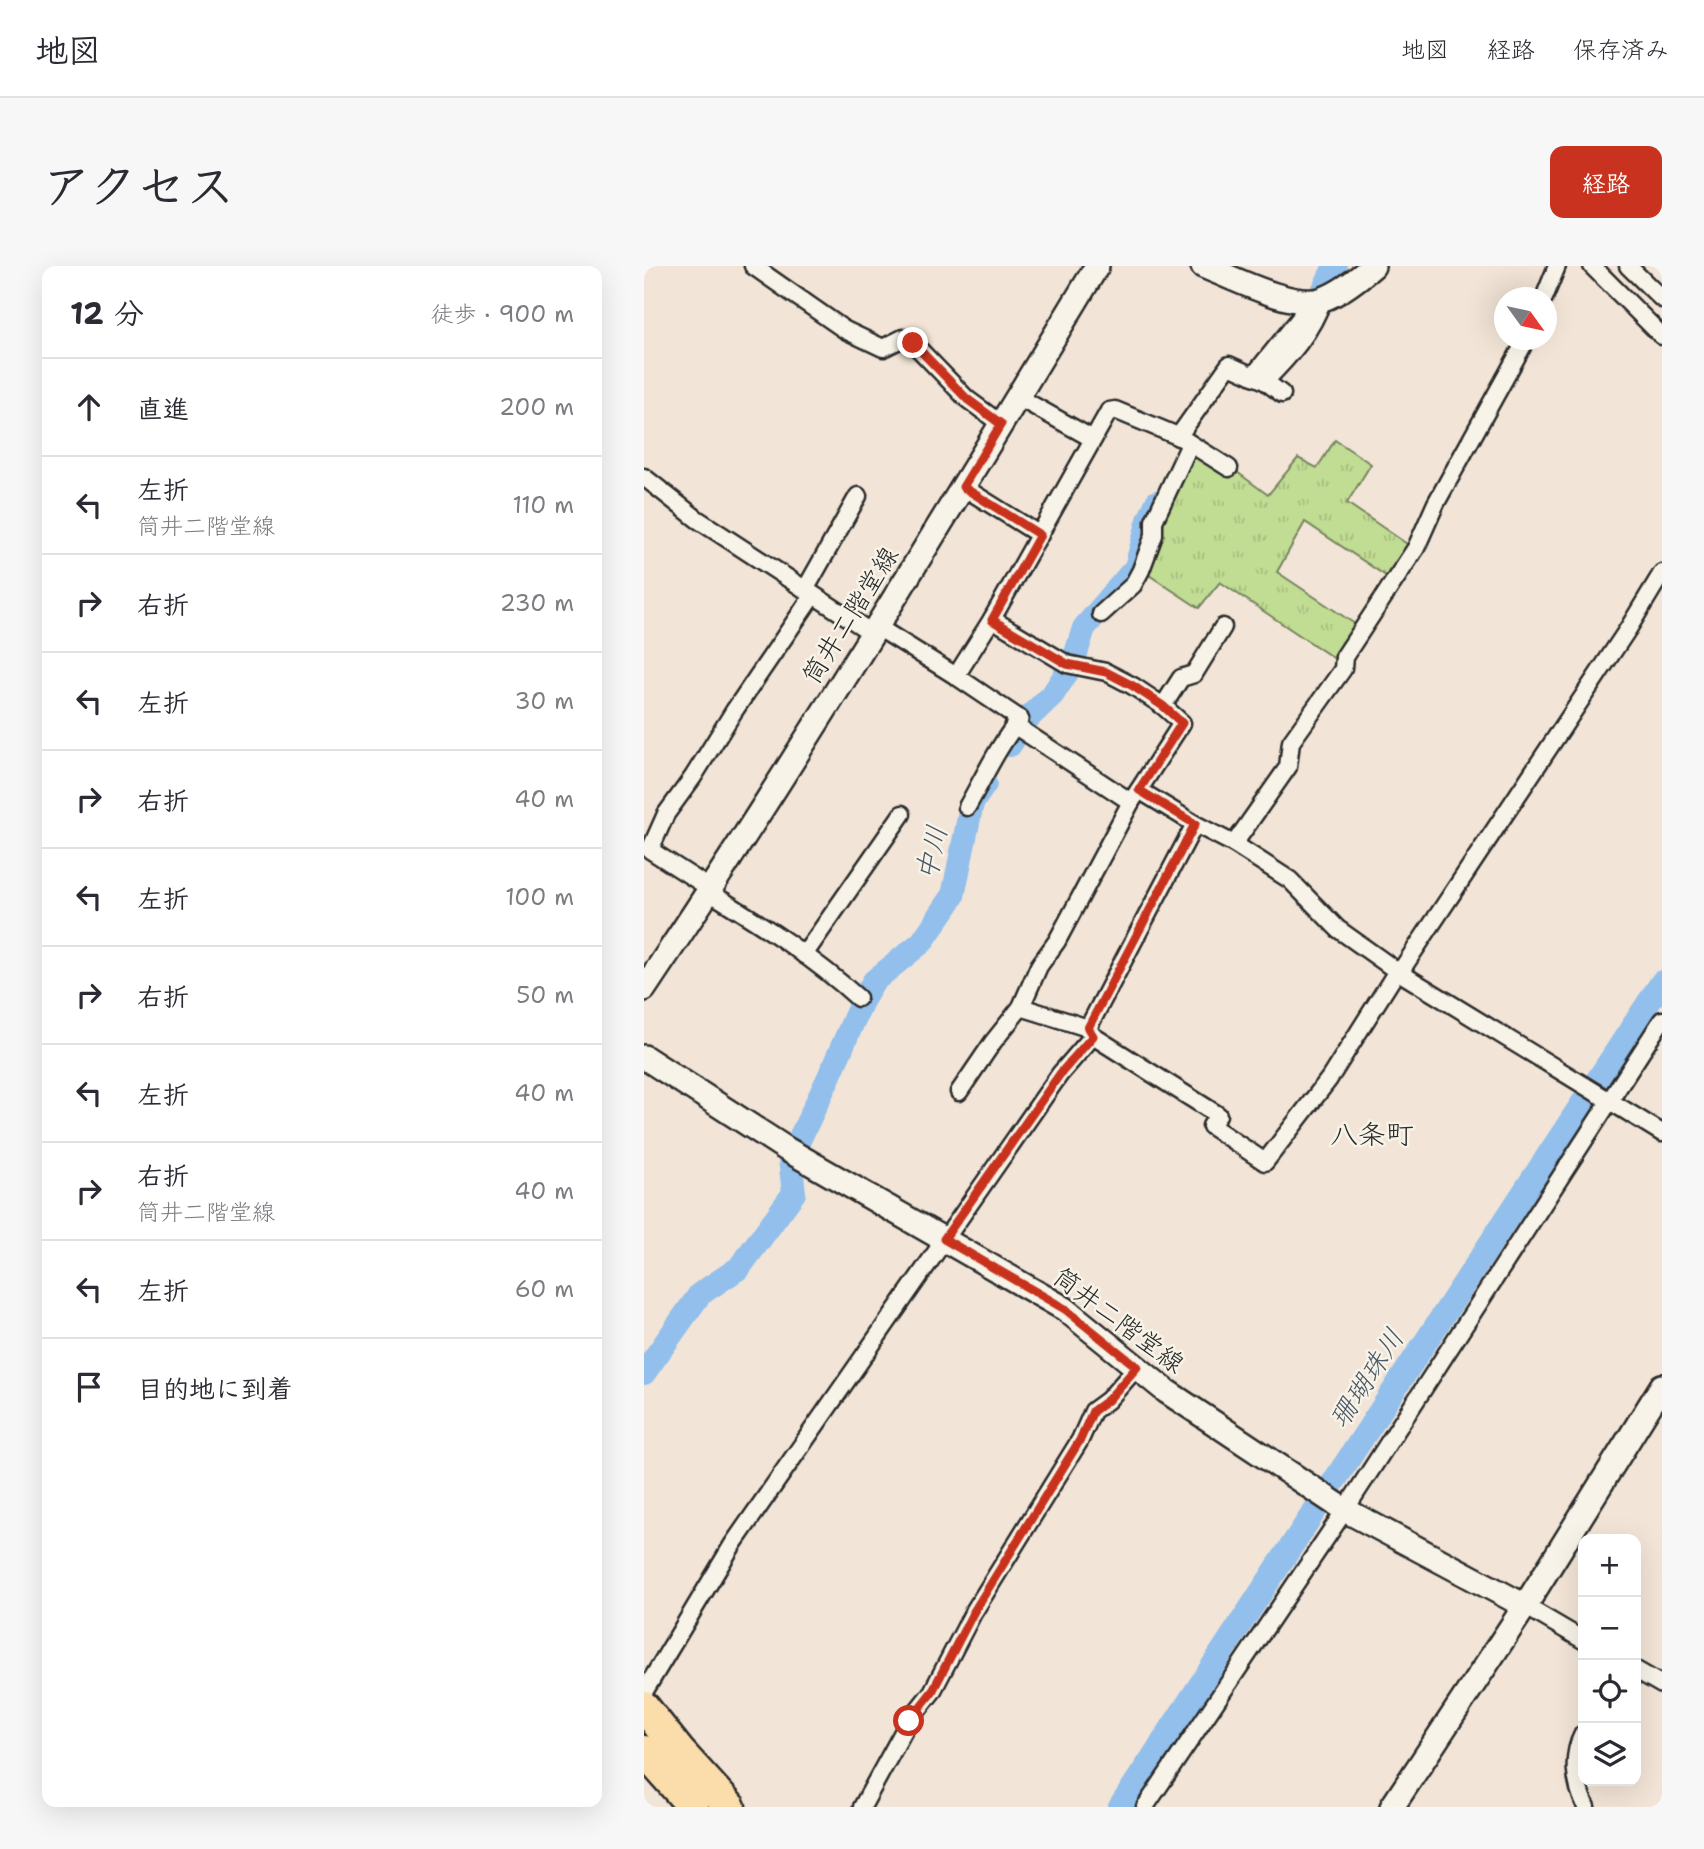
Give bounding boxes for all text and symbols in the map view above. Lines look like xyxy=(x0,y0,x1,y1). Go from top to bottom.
text: 地図 xyxy=(35,28,101,73)
text: 地図 xyxy=(1401,34,1449,66)
text: 経路 xyxy=(1487,34,1535,66)
text: 保存済み xyxy=(1573,34,1669,66)
button: 経路 xyxy=(1550,146,1662,218)
text: アクセス xyxy=(42,153,235,219)
north arrow xyxy=(1494,287,1557,350)
text: 12 分 xyxy=(70,293,144,334)
text: 徒歩 · 900 m xyxy=(430,299,574,329)
route end xyxy=(897,327,928,358)
icon: ahead xyxy=(70,388,108,426)
text: 直進 xyxy=(137,391,189,426)
text: 200 m xyxy=(499,392,574,422)
text: 左折 xyxy=(137,472,189,507)
icon: left xyxy=(70,486,108,524)
text: 110 m xyxy=(512,490,574,520)
text: 筒井二階堂線 xyxy=(137,511,275,541)
street label: 筒井二階堂線 xyxy=(793,539,906,690)
icon: right xyxy=(70,584,108,622)
text: 右折 xyxy=(137,587,189,622)
text: 230 m xyxy=(500,588,574,618)
icon: left xyxy=(70,682,108,720)
text: 左折 xyxy=(137,685,189,720)
text: 30 m xyxy=(515,686,574,716)
icon: right xyxy=(70,780,108,818)
text: 右折 xyxy=(137,783,189,818)
text: 40 m xyxy=(514,784,574,814)
water label: 中川 xyxy=(906,821,956,885)
icon: left xyxy=(70,878,108,916)
text: 左折 xyxy=(137,881,189,916)
text: 100 m xyxy=(505,882,574,912)
icon: right xyxy=(70,976,108,1014)
text: 右折 xyxy=(137,979,189,1014)
text: 50 m xyxy=(516,980,574,1010)
icon: left xyxy=(70,1074,108,1112)
text: 左折 xyxy=(137,1077,189,1112)
text: 40 m xyxy=(514,1078,574,1108)
district label: 八条町 xyxy=(1330,1115,1414,1153)
text: 右折 xyxy=(137,1158,189,1193)
icon: right xyxy=(70,1172,108,1210)
text: 40 m xyxy=(514,1176,574,1206)
text: 筒井二階堂線 xyxy=(137,1197,275,1227)
street label: 筒井二階堂線 xyxy=(1046,1259,1192,1381)
icon: left xyxy=(70,1270,108,1308)
text: 左折 xyxy=(137,1273,189,1308)
text: 60 m xyxy=(515,1274,574,1304)
water label: 珊瑚珠川 xyxy=(1320,1321,1412,1435)
icon: arrive xyxy=(70,1368,108,1406)
text: 目的地に到着 xyxy=(137,1371,293,1406)
map controls xyxy=(1578,1534,1641,1786)
button: + xyxy=(1578,1534,1641,1597)
button: − xyxy=(1578,1597,1641,1660)
button: locate xyxy=(1578,1660,1641,1723)
route start xyxy=(893,1705,924,1736)
button: layers xyxy=(1578,1723,1641,1786)

